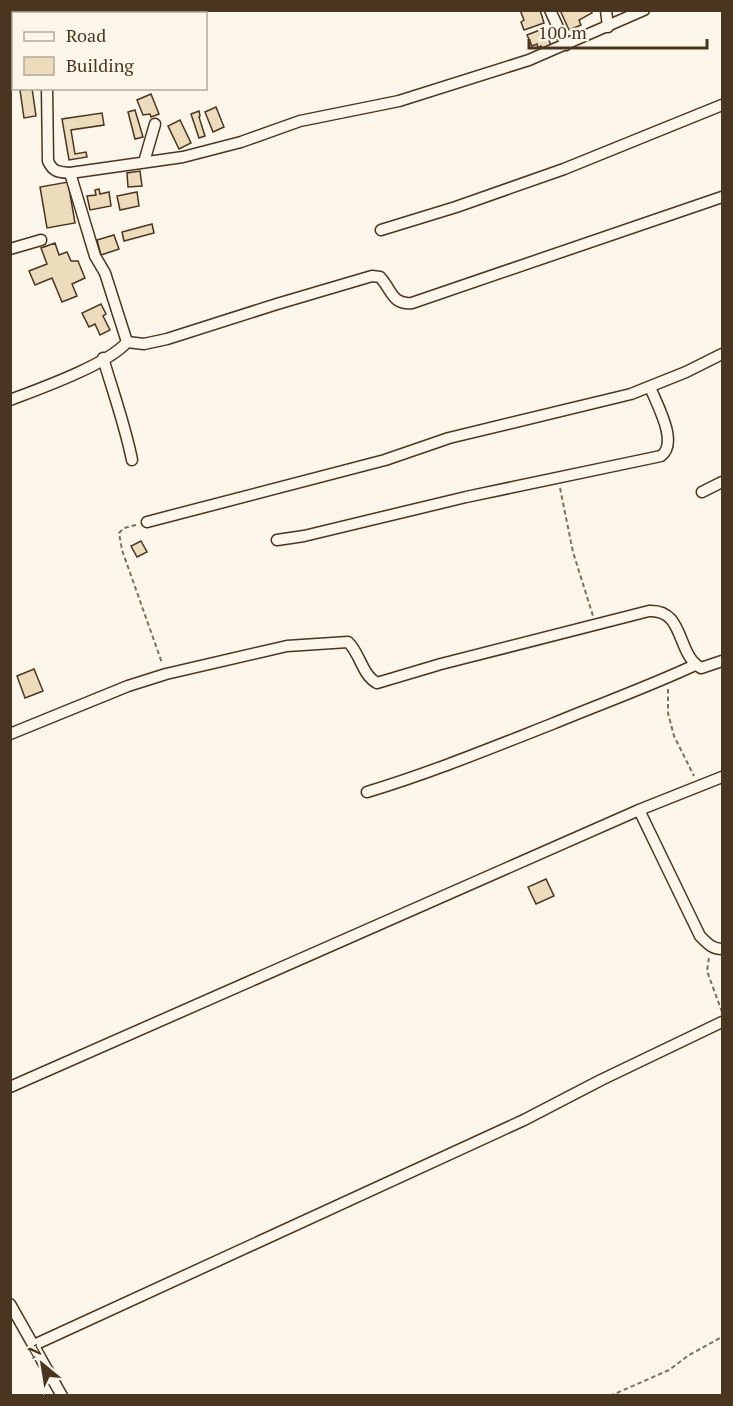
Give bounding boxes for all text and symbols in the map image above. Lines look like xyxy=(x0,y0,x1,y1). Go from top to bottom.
legend xyxy=(12,12,207,90)
scale bar xyxy=(529,12,708,50)
text: 100 m xyxy=(538,20,587,44)
text: Road xyxy=(66,23,106,47)
text: Building xyxy=(66,53,134,77)
north arrow xyxy=(12,1334,72,1394)
text: N xyxy=(24,1338,45,1364)

